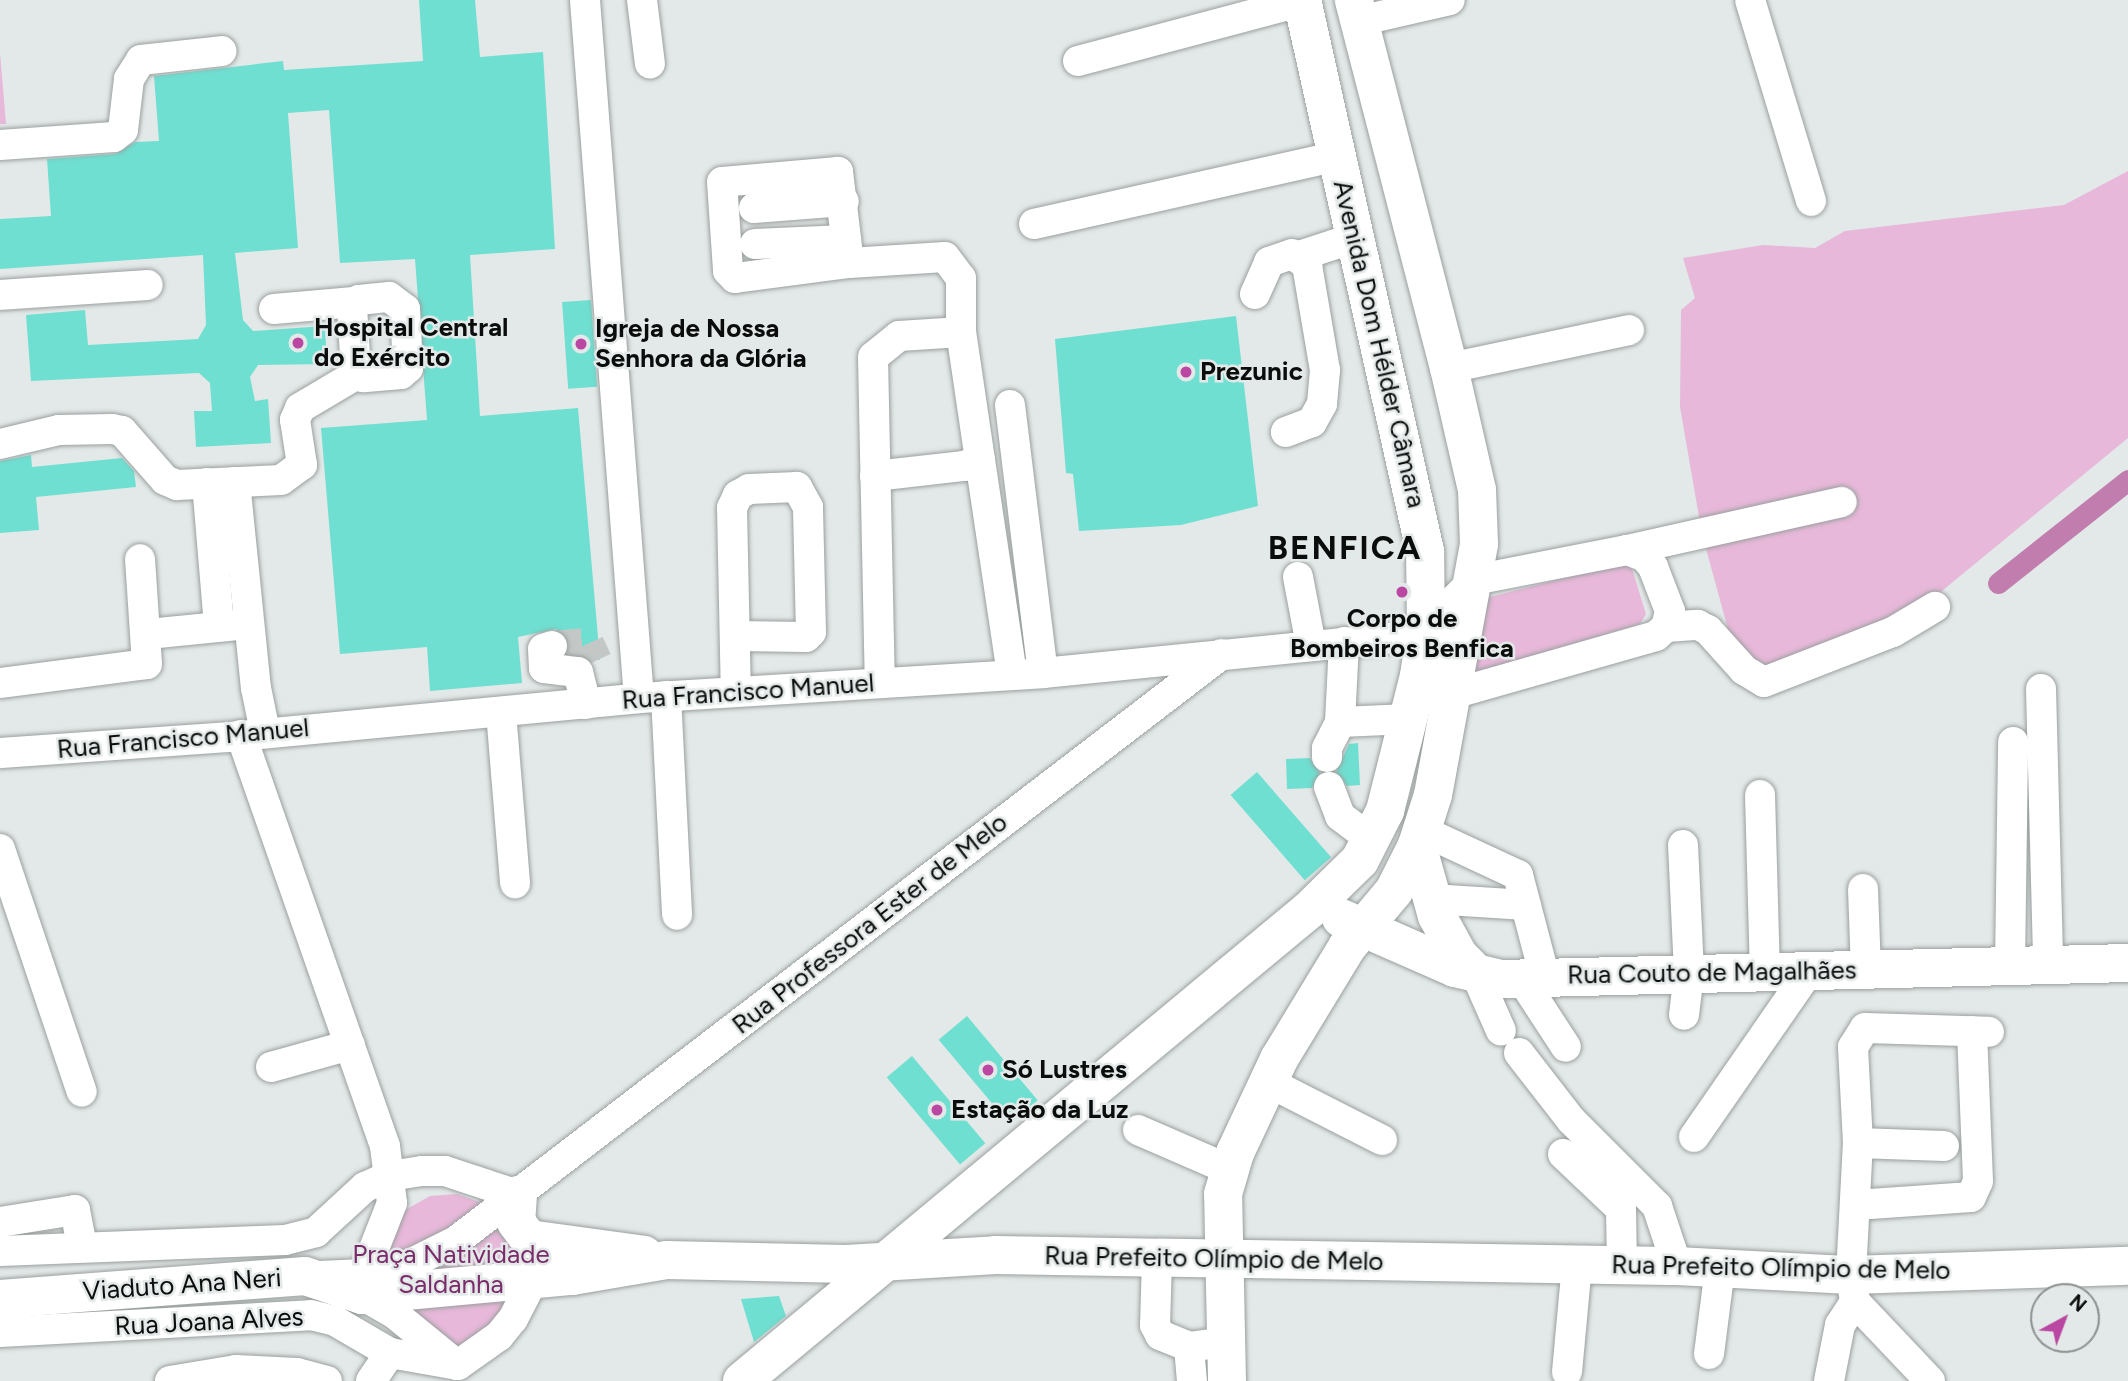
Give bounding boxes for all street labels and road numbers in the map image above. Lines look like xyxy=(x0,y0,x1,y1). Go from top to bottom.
street label: Avenida Dom Hélder Câmara xyxy=(1326,177,1432,511)
street label: Rua Francisco Manuel xyxy=(621,668,875,716)
street label: Rua Francisco Manuel xyxy=(56,712,310,766)
street label: Rua Professora Ester de Melo xyxy=(726,807,1014,1041)
street label: Rua Couto de Magalhães xyxy=(1567,955,1857,991)
street label: Rua Prefeito Olímpio de Melo xyxy=(1044,1240,1384,1278)
street label: Rua Prefeito Olímpio de Melo xyxy=(1611,1249,1951,1287)
street label: Viaduto Ana Neri xyxy=(82,1262,282,1308)
street label: Rua Joana Alves xyxy=(114,1301,304,1343)

